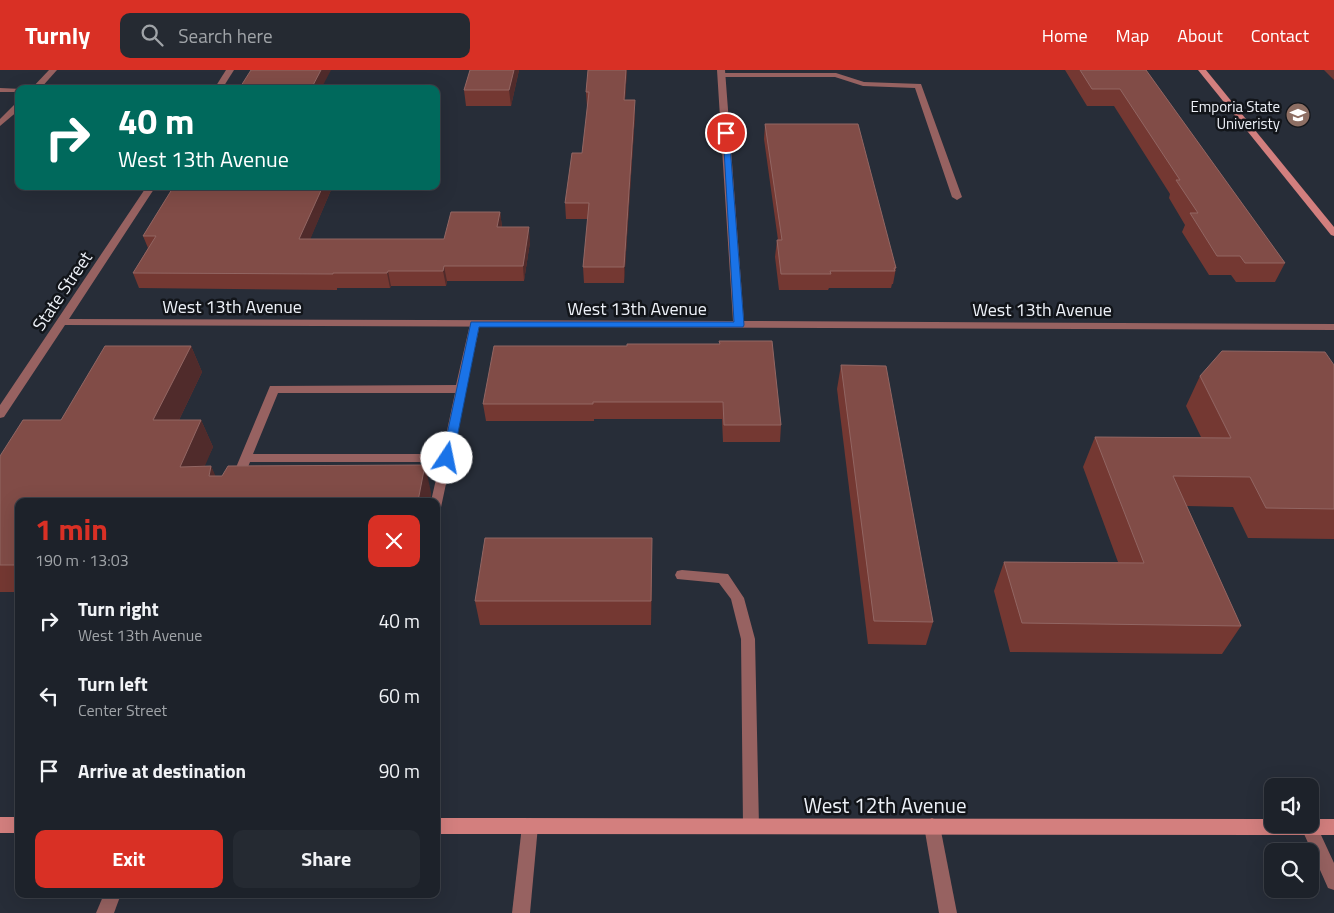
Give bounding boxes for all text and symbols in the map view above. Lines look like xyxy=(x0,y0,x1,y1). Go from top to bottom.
search box xyxy=(120,13,470,58)
text: Turnly xyxy=(25,17,90,53)
icon: search xyxy=(138,21,166,49)
text: Search here xyxy=(178,21,273,50)
text: Home xyxy=(1042,22,1088,49)
text: Map xyxy=(1116,22,1149,49)
text: About xyxy=(1177,22,1223,49)
text: Contact xyxy=(1251,22,1309,49)
text: 40 m xyxy=(118,94,194,148)
place label: Emporia State Univeristy xyxy=(1190,95,1280,135)
school or university icon: Emporia State Univeristy xyxy=(1285,102,1311,128)
icon: right xyxy=(35,105,100,170)
pin xyxy=(705,112,747,154)
icon: arrive xyxy=(712,119,740,147)
text: West 13th Avenue xyxy=(118,142,289,176)
street label: State Street xyxy=(25,245,99,336)
street label: West 13th Avenue xyxy=(162,293,302,320)
street label: West 13th Avenue xyxy=(567,295,707,322)
street label: West 13th Avenue xyxy=(972,296,1112,323)
position arrow xyxy=(420,431,472,483)
text: 1 min xyxy=(35,506,108,552)
button: close xyxy=(368,515,420,567)
text: 190 m · 13:03 xyxy=(35,548,129,572)
text: Turn right xyxy=(78,594,159,623)
text: 40 m xyxy=(379,606,420,635)
icon: right xyxy=(35,607,63,635)
text: West 13th Avenue xyxy=(78,623,202,647)
text: Turn left xyxy=(78,669,148,698)
text: 60 m xyxy=(379,681,420,710)
icon: left xyxy=(35,682,63,710)
text: Center Street xyxy=(78,698,167,722)
text: Arrive at destination xyxy=(78,756,246,785)
text: 90 m xyxy=(379,756,420,785)
icon: arrive xyxy=(35,757,63,785)
map controls xyxy=(1264,778,1319,898)
button: sound xyxy=(1264,778,1319,833)
street label: West 12th Avenue xyxy=(803,789,967,821)
button: Exit xyxy=(35,830,223,888)
button: Share xyxy=(233,830,420,888)
button: search xyxy=(1264,843,1319,898)

